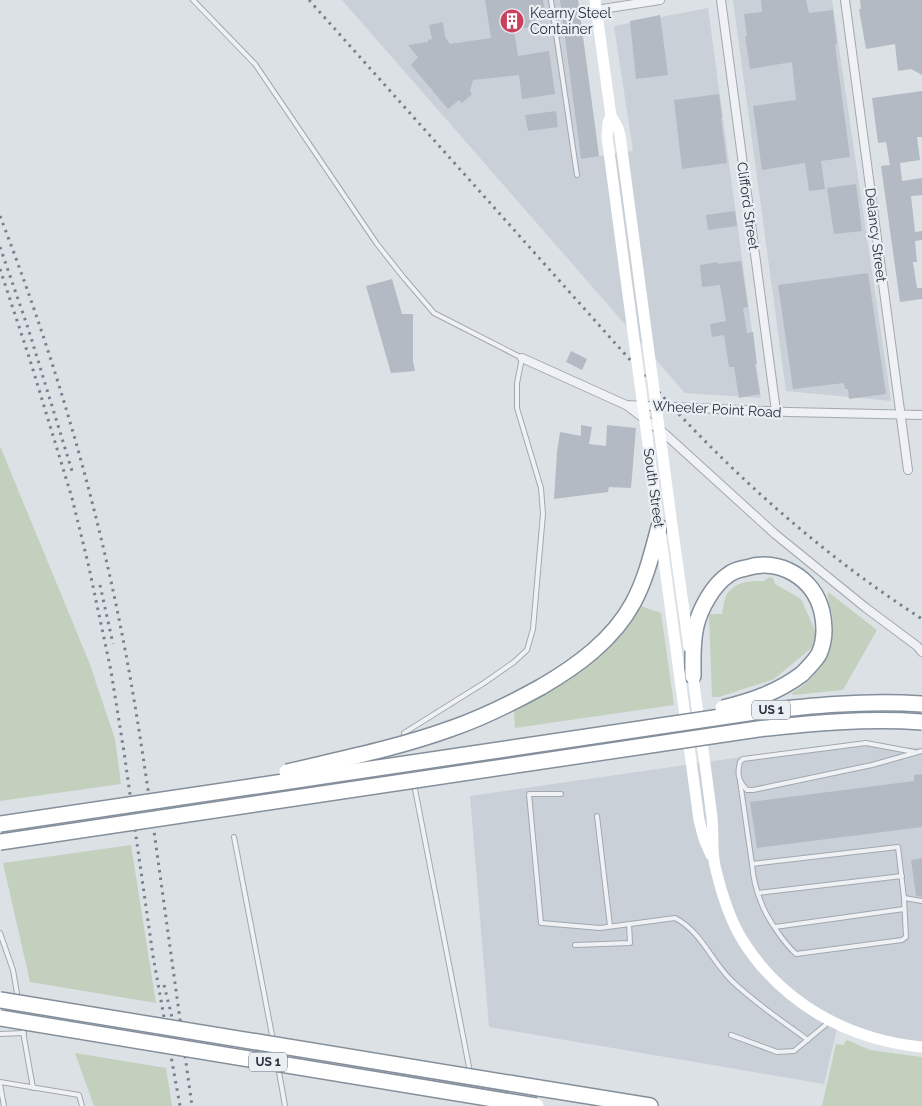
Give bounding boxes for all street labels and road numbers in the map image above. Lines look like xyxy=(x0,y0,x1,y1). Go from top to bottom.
street label: Clifford Street xyxy=(734,161,762,251)
street label: Delancy Street xyxy=(862,187,890,283)
street label: Wheeler Point Road xyxy=(652,398,782,420)
street label: South Street xyxy=(640,447,668,529)
road number: US 1 xyxy=(752,700,790,720)
road number: US 1 xyxy=(249,1052,287,1072)

